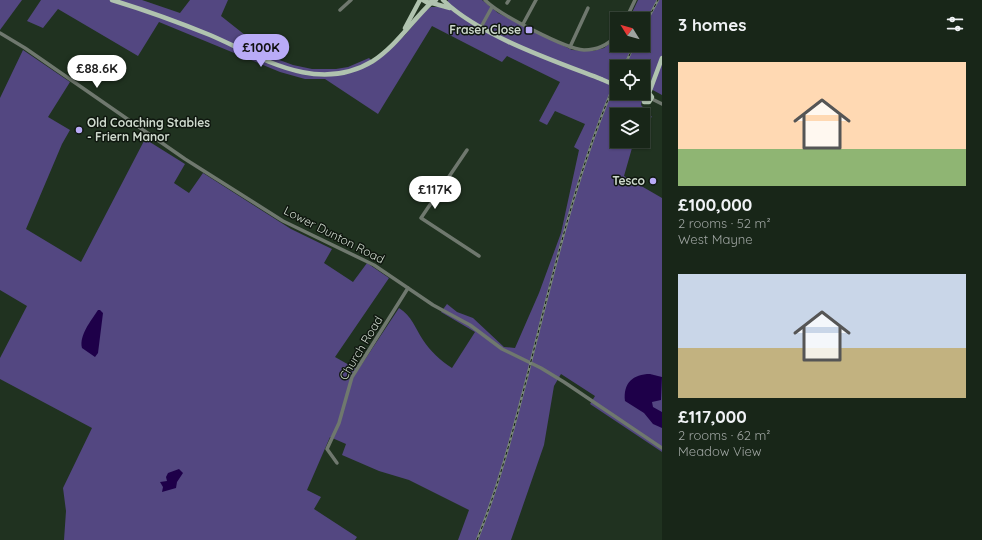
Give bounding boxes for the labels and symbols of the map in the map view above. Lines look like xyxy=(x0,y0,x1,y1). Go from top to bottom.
north arrow xyxy=(610,12,650,52)
place label: Fraser Close xyxy=(449,22,521,37)
marker: Fraser Close xyxy=(524,25,534,35)
pin: £100K xyxy=(233,34,289,68)
pin: £88.6K xyxy=(64,55,130,89)
place label: Old Coaching Stables - Friern Manor xyxy=(87,115,210,144)
marker: Old Coaching Stables - Friern Manor xyxy=(74,125,84,135)
place label: Tesco xyxy=(612,173,646,188)
pin: £117K xyxy=(407,176,463,210)
marker: Tesco xyxy=(648,176,658,186)
street label: Lower Dunton Road xyxy=(281,203,387,266)
street label: Church Road xyxy=(336,313,386,382)

